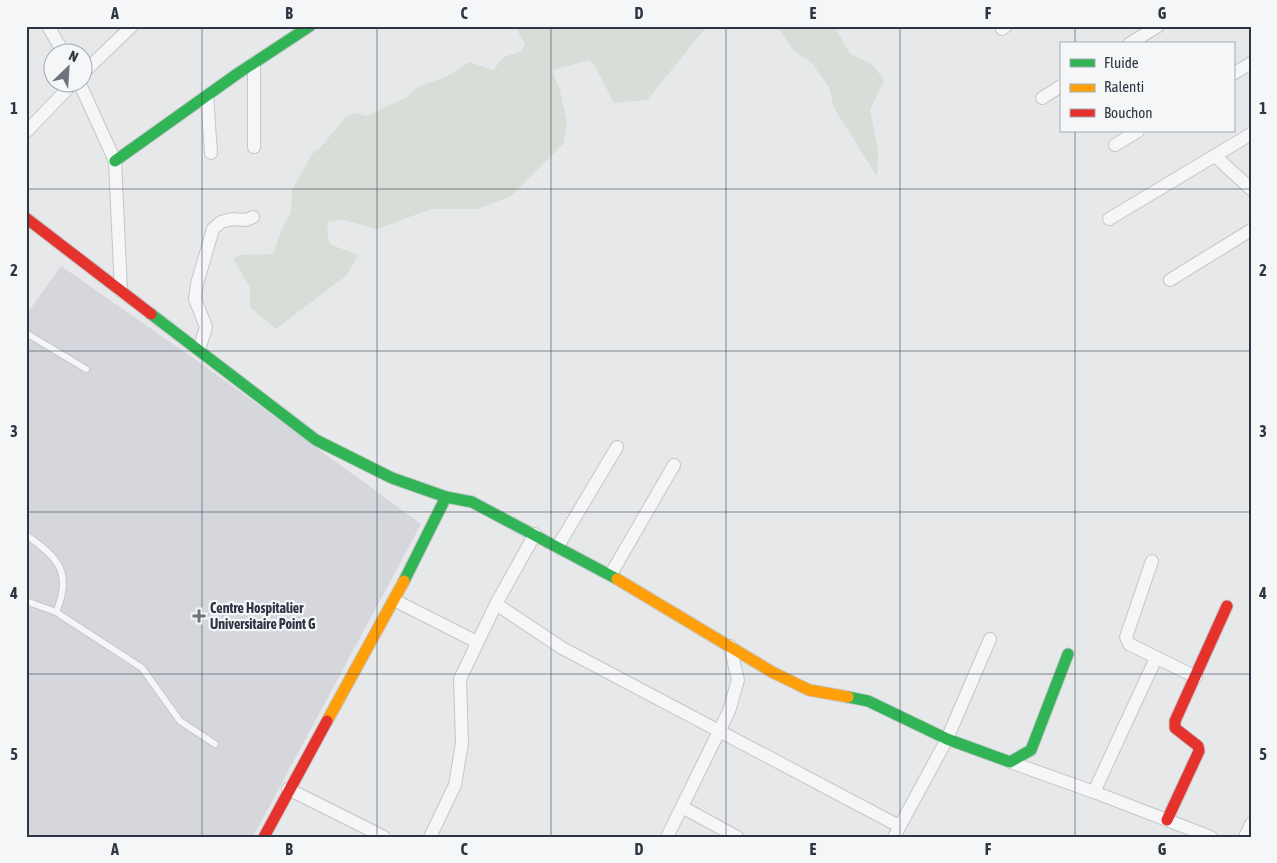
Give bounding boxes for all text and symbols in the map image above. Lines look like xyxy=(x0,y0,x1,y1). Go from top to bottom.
text: A xyxy=(110,4,119,22)
text: B xyxy=(285,4,293,22)
text: C xyxy=(460,4,468,22)
text: D xyxy=(635,4,644,22)
text: E xyxy=(810,4,817,22)
text: F xyxy=(985,4,992,22)
text: G xyxy=(1158,4,1167,22)
north arrow xyxy=(42,42,92,92)
legend xyxy=(1060,42,1234,132)
text: N xyxy=(66,47,81,65)
text: Fluide xyxy=(1104,54,1139,71)
text: Ralenti xyxy=(1104,78,1144,95)
text: 1 xyxy=(10,99,18,117)
text: 1 xyxy=(1259,99,1267,117)
text: Bouchon xyxy=(1104,104,1153,121)
text: 2 xyxy=(10,261,18,279)
text: 2 xyxy=(1259,261,1267,279)
text: 3 xyxy=(10,422,18,440)
text: 3 xyxy=(1259,422,1267,440)
text: 4 xyxy=(9,584,18,602)
text: 4 xyxy=(1258,584,1267,602)
place label: Centre Hospitalier Universitaire Point G xyxy=(210,600,316,632)
marker: Centre Hospitalier Universitaire Point G xyxy=(192,609,206,623)
text: 5 xyxy=(10,745,18,763)
text: 5 xyxy=(1259,745,1267,763)
text: A xyxy=(110,840,119,858)
text: B xyxy=(285,840,293,858)
text: C xyxy=(460,840,468,858)
text: D xyxy=(635,840,644,858)
text: E xyxy=(810,840,817,858)
text: F xyxy=(985,840,992,858)
text: G xyxy=(1158,840,1167,858)

